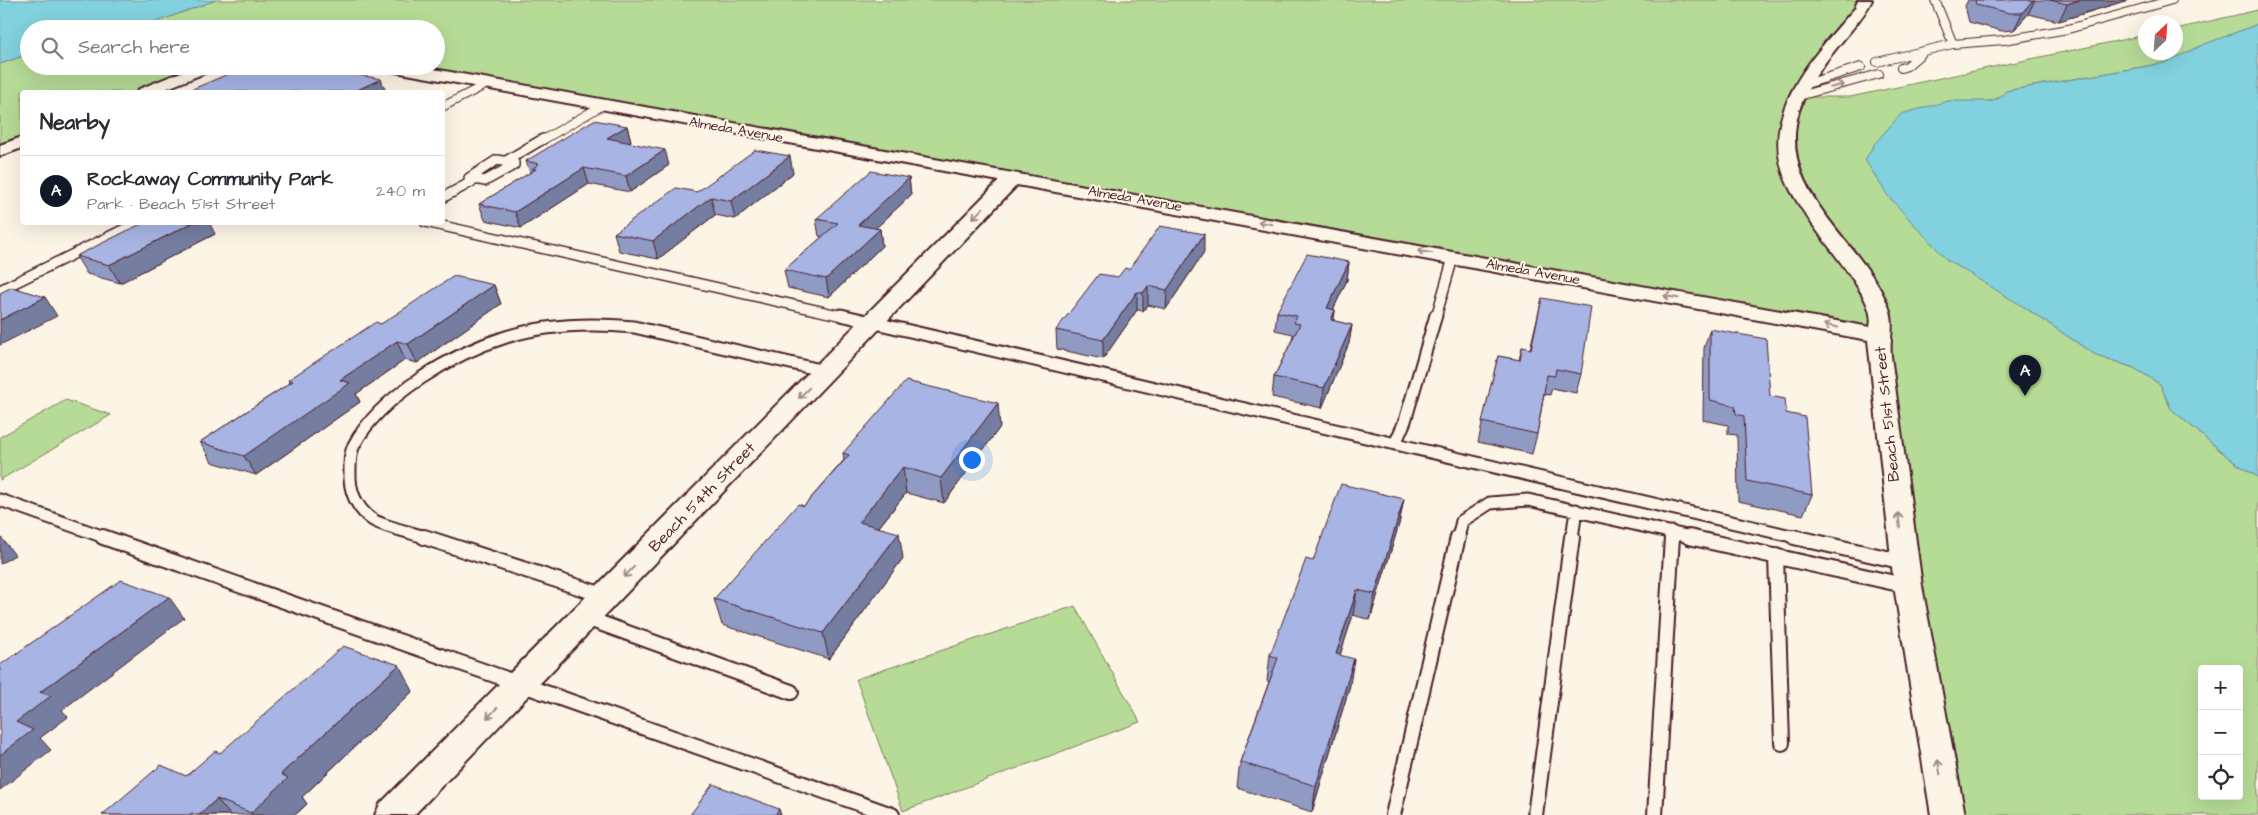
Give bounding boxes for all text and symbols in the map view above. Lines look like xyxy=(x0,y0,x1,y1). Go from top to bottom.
north arrow xyxy=(2138,15,2183,60)
search box xyxy=(20,20,445,75)
icon: search xyxy=(38,34,66,62)
text: Search here xyxy=(78,34,190,61)
one-way arrow xyxy=(1829,81,1845,91)
text: Nearby xyxy=(40,108,110,137)
street label: Almeda Avenue xyxy=(687,112,785,148)
text: Rockaway Community Park xyxy=(87,166,333,193)
text: A xyxy=(51,180,61,202)
text: 240 m xyxy=(376,180,425,202)
street label: Almeda Avenue xyxy=(1086,181,1184,217)
text: Park · Beach 51st Street xyxy=(87,193,275,215)
one-way arrow xyxy=(972,207,984,220)
one-way arrow xyxy=(1258,218,1274,228)
one-way arrow xyxy=(1417,247,1433,257)
street label: Almeda Avenue xyxy=(1484,254,1582,290)
one-way arrow xyxy=(1663,292,1679,302)
one-way arrow xyxy=(1823,321,1839,331)
street label: Beach 51st Street xyxy=(1869,345,1905,483)
pin: A xyxy=(2009,355,2041,396)
one-way arrow xyxy=(798,386,810,399)
street label: Beach 54th Street xyxy=(644,437,761,557)
your location xyxy=(959,447,985,473)
one-way arrow xyxy=(1894,513,1904,529)
one-way arrow xyxy=(623,565,635,578)
map controls xyxy=(2198,665,2243,800)
button: + xyxy=(2198,665,2243,710)
one-way arrow xyxy=(485,707,498,719)
button: − xyxy=(2198,710,2243,755)
button: locate xyxy=(2198,755,2243,800)
one-way arrow xyxy=(1934,759,1944,775)

